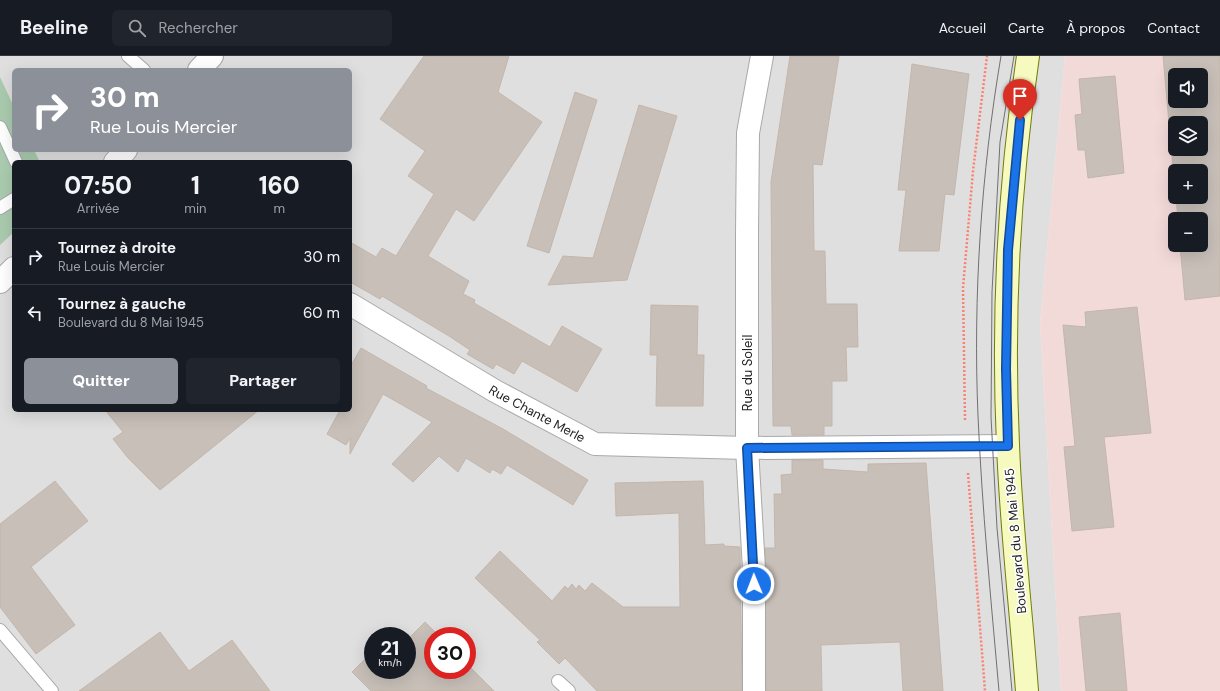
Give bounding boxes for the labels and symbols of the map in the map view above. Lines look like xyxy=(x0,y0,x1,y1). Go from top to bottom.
pin xyxy=(1003,79,1037,120)
street label: Rue du Soleil xyxy=(739,335,756,411)
street label: Rue Chante Merle xyxy=(486,381,588,446)
street label: Boulevard du 8 Mai 1945 xyxy=(1001,468,1030,614)
position arrow xyxy=(733,563,775,605)
speed limit sign: 30 xyxy=(424,627,476,679)

